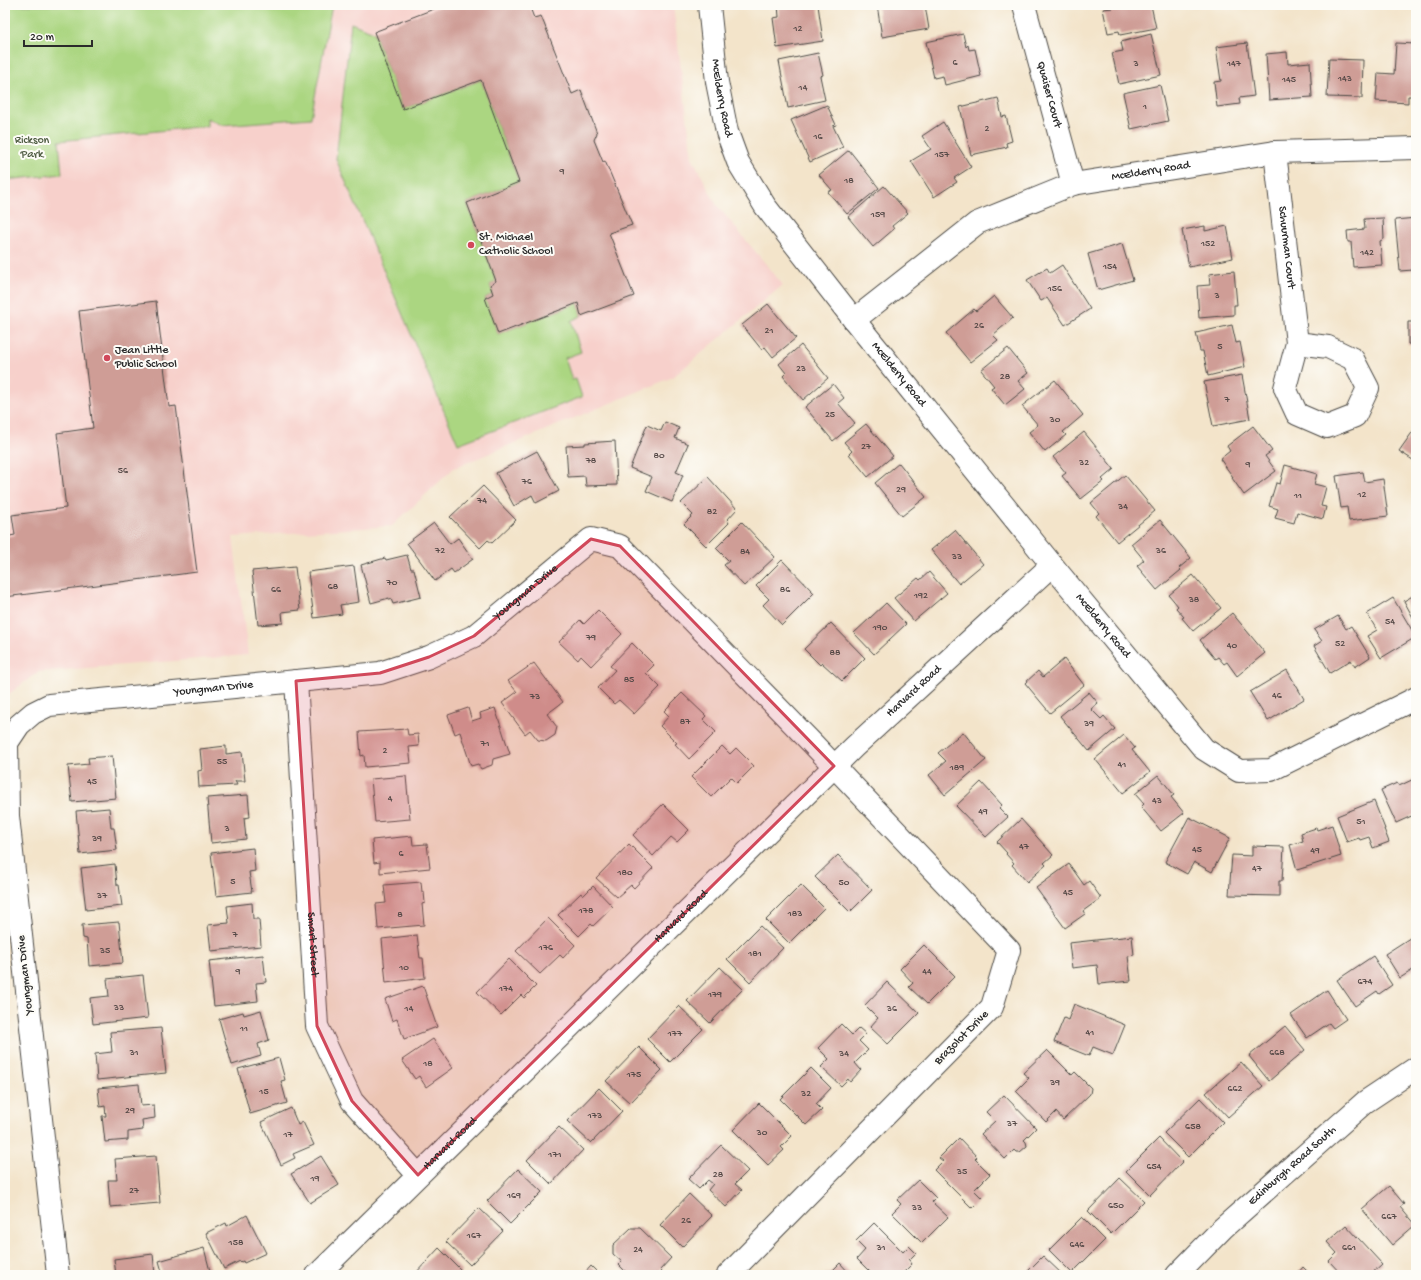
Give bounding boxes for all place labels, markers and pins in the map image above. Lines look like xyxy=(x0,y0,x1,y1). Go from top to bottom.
place label: St. Michael Catholic School xyxy=(479,231,553,259)
marker: St. Michael Catholic School xyxy=(466,240,476,250)
place label: Jean Little Public School xyxy=(114,344,177,372)
marker: Jean Little Public School xyxy=(102,353,112,363)

